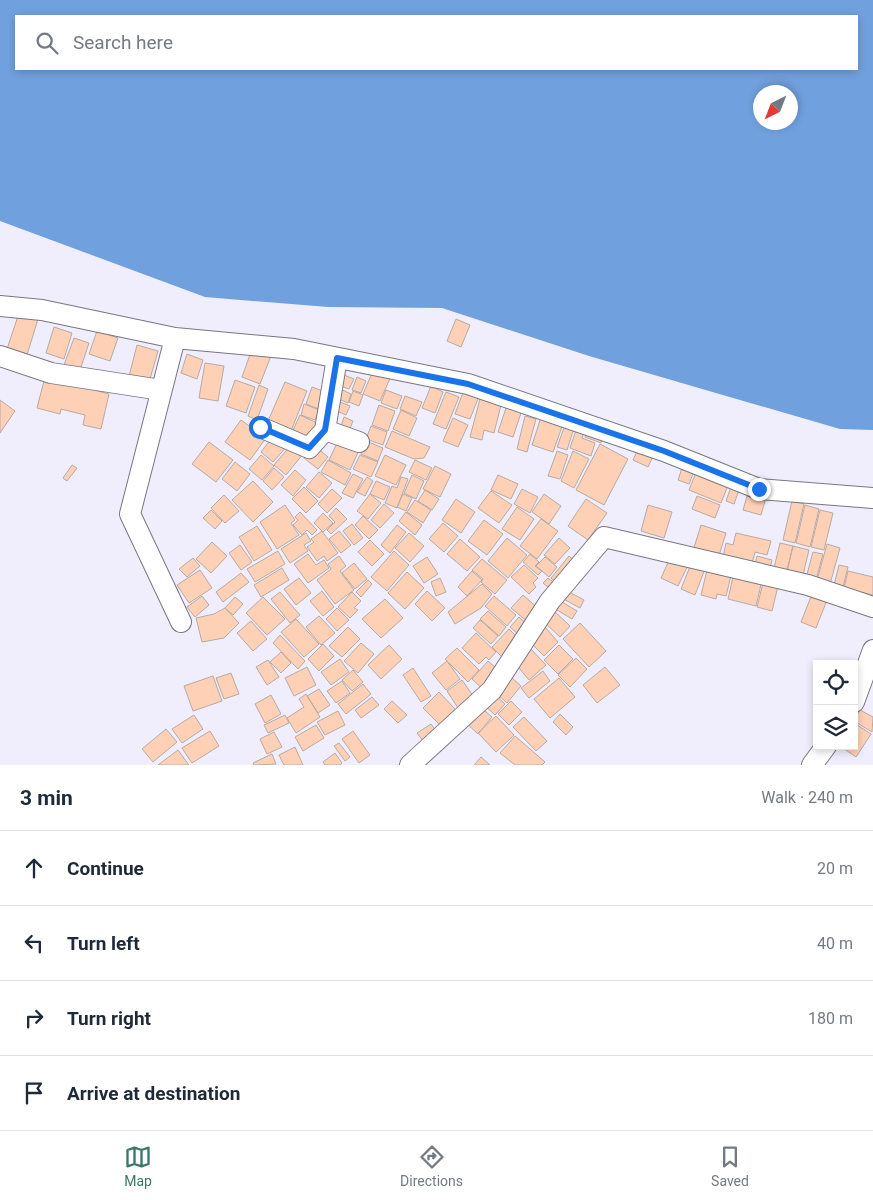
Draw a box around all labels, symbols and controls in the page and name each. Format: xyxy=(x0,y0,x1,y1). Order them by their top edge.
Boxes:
search box xyxy=(15,15,858,70)
icon: search xyxy=(33,29,61,57)
text: Search here xyxy=(73,31,173,54)
north arrow xyxy=(753,85,798,130)
route start xyxy=(249,416,272,439)
route end xyxy=(748,478,771,501)
map controls xyxy=(813,660,858,750)
button: locate xyxy=(813,660,858,705)
button: layers xyxy=(813,705,858,750)
text: 3 min xyxy=(20,786,73,810)
text: Walk · 240 m xyxy=(761,788,853,807)
icon: ahead xyxy=(20,854,48,882)
text: Continue xyxy=(67,857,144,880)
text: 20 m xyxy=(817,859,853,878)
icon: left xyxy=(20,929,48,957)
text: Turn left xyxy=(67,932,140,955)
text: 40 m xyxy=(817,934,853,953)
icon: right xyxy=(20,1004,48,1032)
text: Turn right xyxy=(67,1007,151,1030)
text: 180 m xyxy=(808,1009,853,1028)
icon: arrive xyxy=(20,1079,48,1107)
text: Arrive at destination xyxy=(67,1082,240,1105)
tab: Map xyxy=(124,1143,152,1189)
tab: Directions xyxy=(400,1143,463,1189)
tab: Saved xyxy=(711,1143,749,1189)

